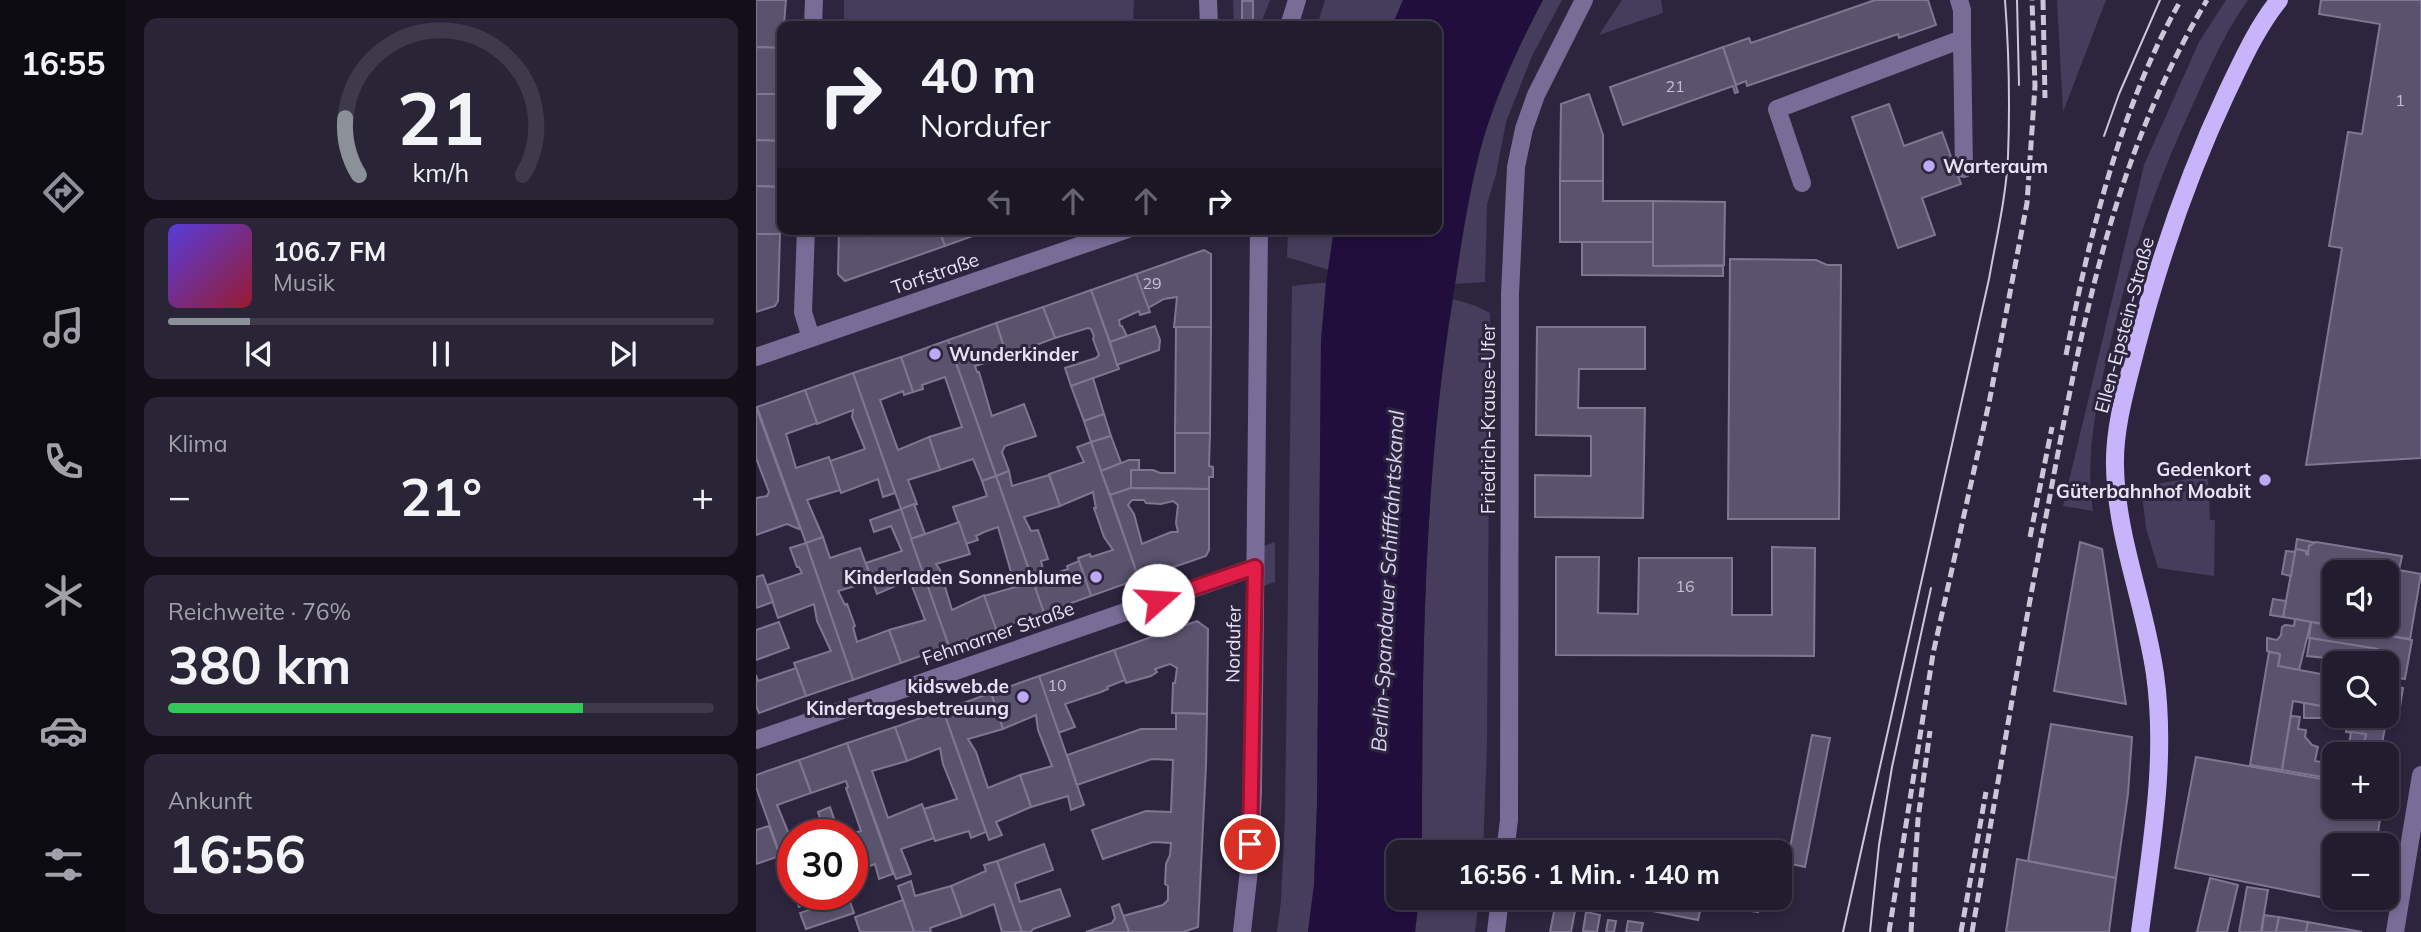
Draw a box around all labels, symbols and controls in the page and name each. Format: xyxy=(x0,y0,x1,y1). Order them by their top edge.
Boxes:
text: 16:55 xyxy=(21,43,105,83)
text: 40 m xyxy=(920,44,1036,105)
icon: right xyxy=(805,49,896,140)
text: 21 xyxy=(397,72,485,163)
house number: 21 xyxy=(1665,76,1685,96)
house number: 1 xyxy=(2395,90,2405,110)
text: Nordufer xyxy=(920,105,1051,145)
place label: Warteraum xyxy=(1943,154,2048,178)
text: km/h xyxy=(413,157,469,188)
marker: Warteraum xyxy=(1921,158,1937,174)
icon: directions xyxy=(39,168,88,217)
icon: left xyxy=(981,182,1019,220)
icon: ahead xyxy=(1054,182,1092,220)
icon: ahead xyxy=(1127,182,1165,220)
icon: right xyxy=(1200,182,1238,220)
street label: Ellen-Epstein-Straße xyxy=(2089,234,2159,416)
text: 106.7 FM xyxy=(273,235,386,268)
street label: Torfstraße xyxy=(888,247,982,299)
text: Musik xyxy=(273,268,335,297)
house number: 29 xyxy=(1142,273,1162,293)
icon: music xyxy=(39,303,88,352)
street label: Friedrich-Krause-Ufer xyxy=(1476,324,1500,514)
icon: previous xyxy=(240,335,278,373)
icon: pause xyxy=(422,335,460,373)
icon: next xyxy=(604,335,642,373)
place label: Wunderkinder xyxy=(949,342,1079,366)
marker: Wunderkinder xyxy=(927,346,943,362)
water label: Berlin-Spandauer Schifffahrtskanal xyxy=(1365,410,1409,752)
text: Klima xyxy=(168,429,228,458)
icon: phone xyxy=(39,437,88,486)
place label: Gedenkort Güterbahnhof Moabit xyxy=(2056,457,2251,503)
text: 21° xyxy=(400,464,482,529)
text: − xyxy=(168,472,191,520)
text: + xyxy=(691,472,714,520)
marker: Gedenkort Güterbahnhof Moabit xyxy=(2257,472,2273,488)
map controls xyxy=(2322,560,2399,910)
button: sound xyxy=(2322,560,2399,637)
position arrow xyxy=(1121,563,1195,637)
place label: Kinderladen Sonnenblume xyxy=(844,565,1082,589)
marker: Kinderladen Sonnenblume xyxy=(1088,569,1104,585)
icon: climate xyxy=(39,571,88,620)
house number: 16 xyxy=(1675,576,1695,596)
street label: Fehmarner Straße xyxy=(919,596,1077,670)
text: Reichweite · 76% xyxy=(168,597,351,626)
street label: Nordufer xyxy=(1220,605,1246,683)
text: 380 km xyxy=(168,632,351,697)
button: search xyxy=(2322,651,2399,728)
place label: kidsweb.de Kindertagesbetreuung xyxy=(806,674,1009,720)
house number: 10 xyxy=(1047,675,1067,695)
marker: kidsweb.de Kindertagesbetreuung xyxy=(1015,689,1031,705)
icon: car xyxy=(39,706,88,755)
button: + xyxy=(2322,742,2399,819)
text: Ankunft xyxy=(168,786,252,815)
pin xyxy=(1220,814,1280,874)
speed limit sign: 30 xyxy=(777,819,868,910)
text: 16:56 xyxy=(168,821,306,886)
icon: arrive xyxy=(1231,825,1269,863)
button: − xyxy=(2322,833,2399,910)
icon: filters xyxy=(39,840,88,889)
text: 16:56 · 1 Min. · 140 m xyxy=(1458,858,1720,891)

